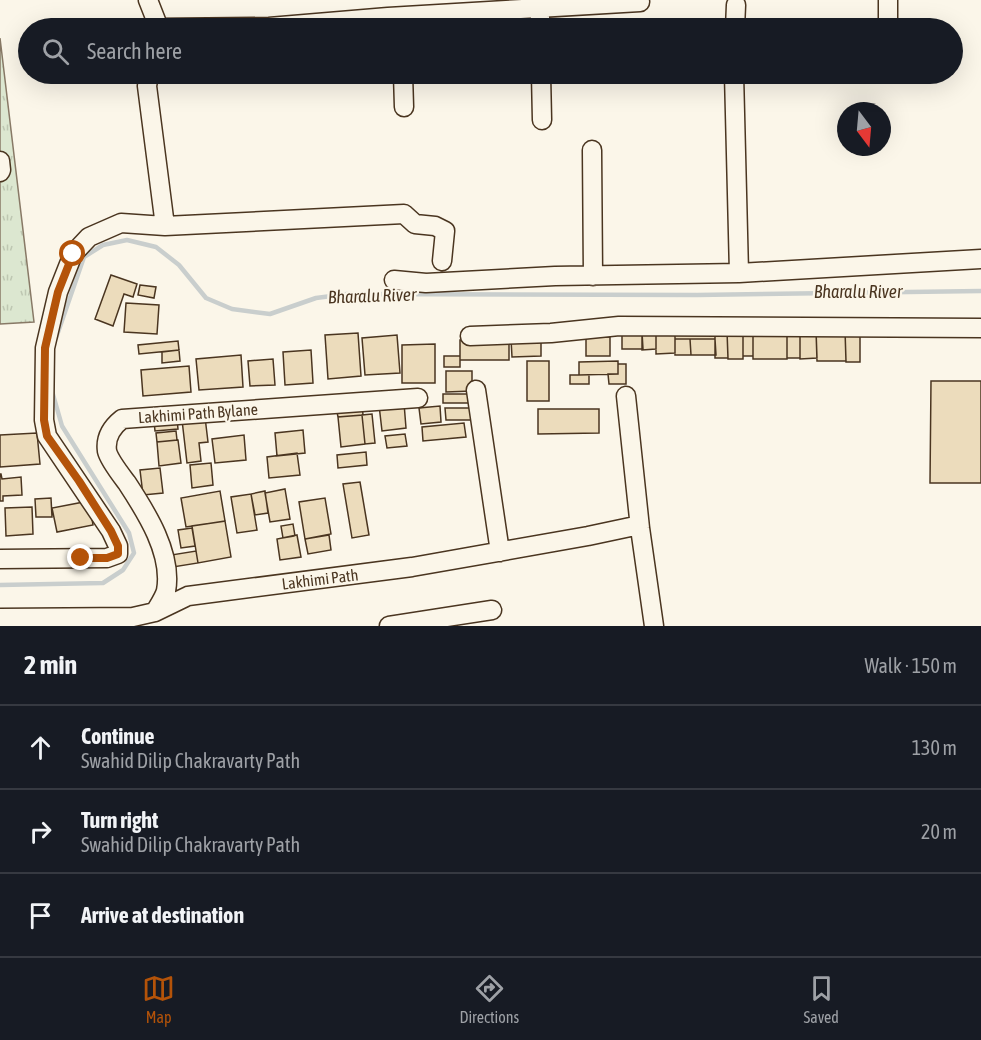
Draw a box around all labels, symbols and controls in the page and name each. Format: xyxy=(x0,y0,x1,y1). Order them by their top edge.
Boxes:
search box xyxy=(18,18,963,84)
icon: search xyxy=(39,35,72,68)
text: Search here xyxy=(87,38,182,64)
north arrow xyxy=(837,102,891,156)
route start xyxy=(59,240,85,266)
water label: Bharalu River xyxy=(814,281,903,302)
water label: Bharalu River xyxy=(327,283,417,308)
street label: Lakhimi Path Bylane xyxy=(138,400,259,427)
route end xyxy=(67,544,93,570)
street label: Lakhimi Path xyxy=(281,565,359,593)
text: 2 min xyxy=(24,650,77,680)
text: Walk · 150 m xyxy=(865,654,957,677)
text: Continue xyxy=(81,723,155,749)
icon: ahead xyxy=(24,731,57,764)
text: 130 m xyxy=(912,736,957,759)
text: Swahid Dilip Chakravarty Path xyxy=(81,749,300,772)
text: Turn right xyxy=(81,807,158,833)
icon: right xyxy=(24,815,57,848)
text: 20 m xyxy=(921,820,957,843)
text: Swahid Dilip Chakravarty Path xyxy=(81,833,300,856)
icon: arrive xyxy=(24,899,57,932)
text: Arrive at destination xyxy=(81,902,244,928)
tab: Map xyxy=(142,972,175,1026)
tab: Directions xyxy=(459,972,519,1026)
tab: Saved xyxy=(803,972,839,1026)

